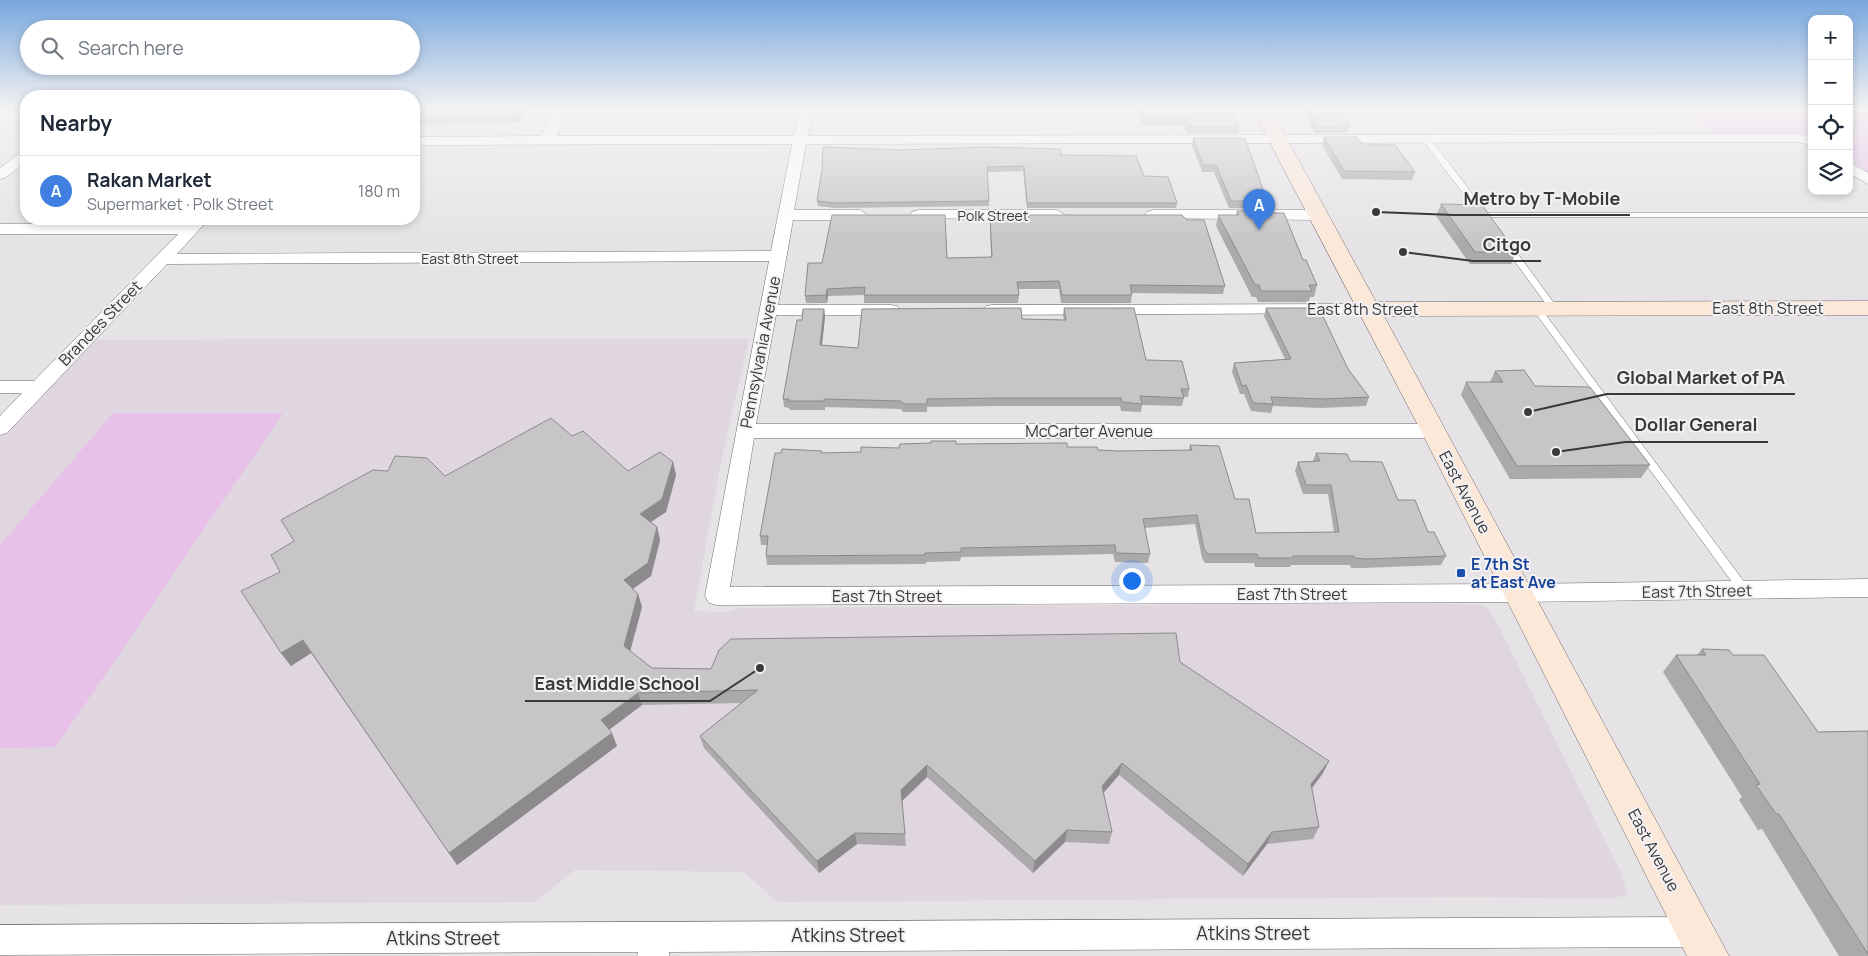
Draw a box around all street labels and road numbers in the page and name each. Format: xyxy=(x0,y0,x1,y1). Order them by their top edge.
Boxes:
street label: Polk Street xyxy=(958,206,1029,225)
street label: East 8th Street xyxy=(421,249,519,268)
street label: Pennsylvania Avenue xyxy=(734,274,786,430)
street label: Brandes Street xyxy=(54,275,146,371)
street label: East 8th Street xyxy=(1712,297,1824,319)
street label: East 8th Street xyxy=(1307,298,1419,320)
street label: McCarter Avenue xyxy=(1025,420,1153,442)
street label: East Avenue xyxy=(1434,447,1496,537)
street label: East 7th Street xyxy=(1642,579,1752,603)
street label: East 7th Street xyxy=(1237,583,1347,605)
street label: East 7th Street xyxy=(832,585,942,607)
street label: East Avenue xyxy=(1623,805,1685,895)
street label: Atkins Street xyxy=(1196,920,1310,946)
street label: Atkins Street xyxy=(791,922,905,948)
street label: Atkins Street xyxy=(386,925,500,951)

